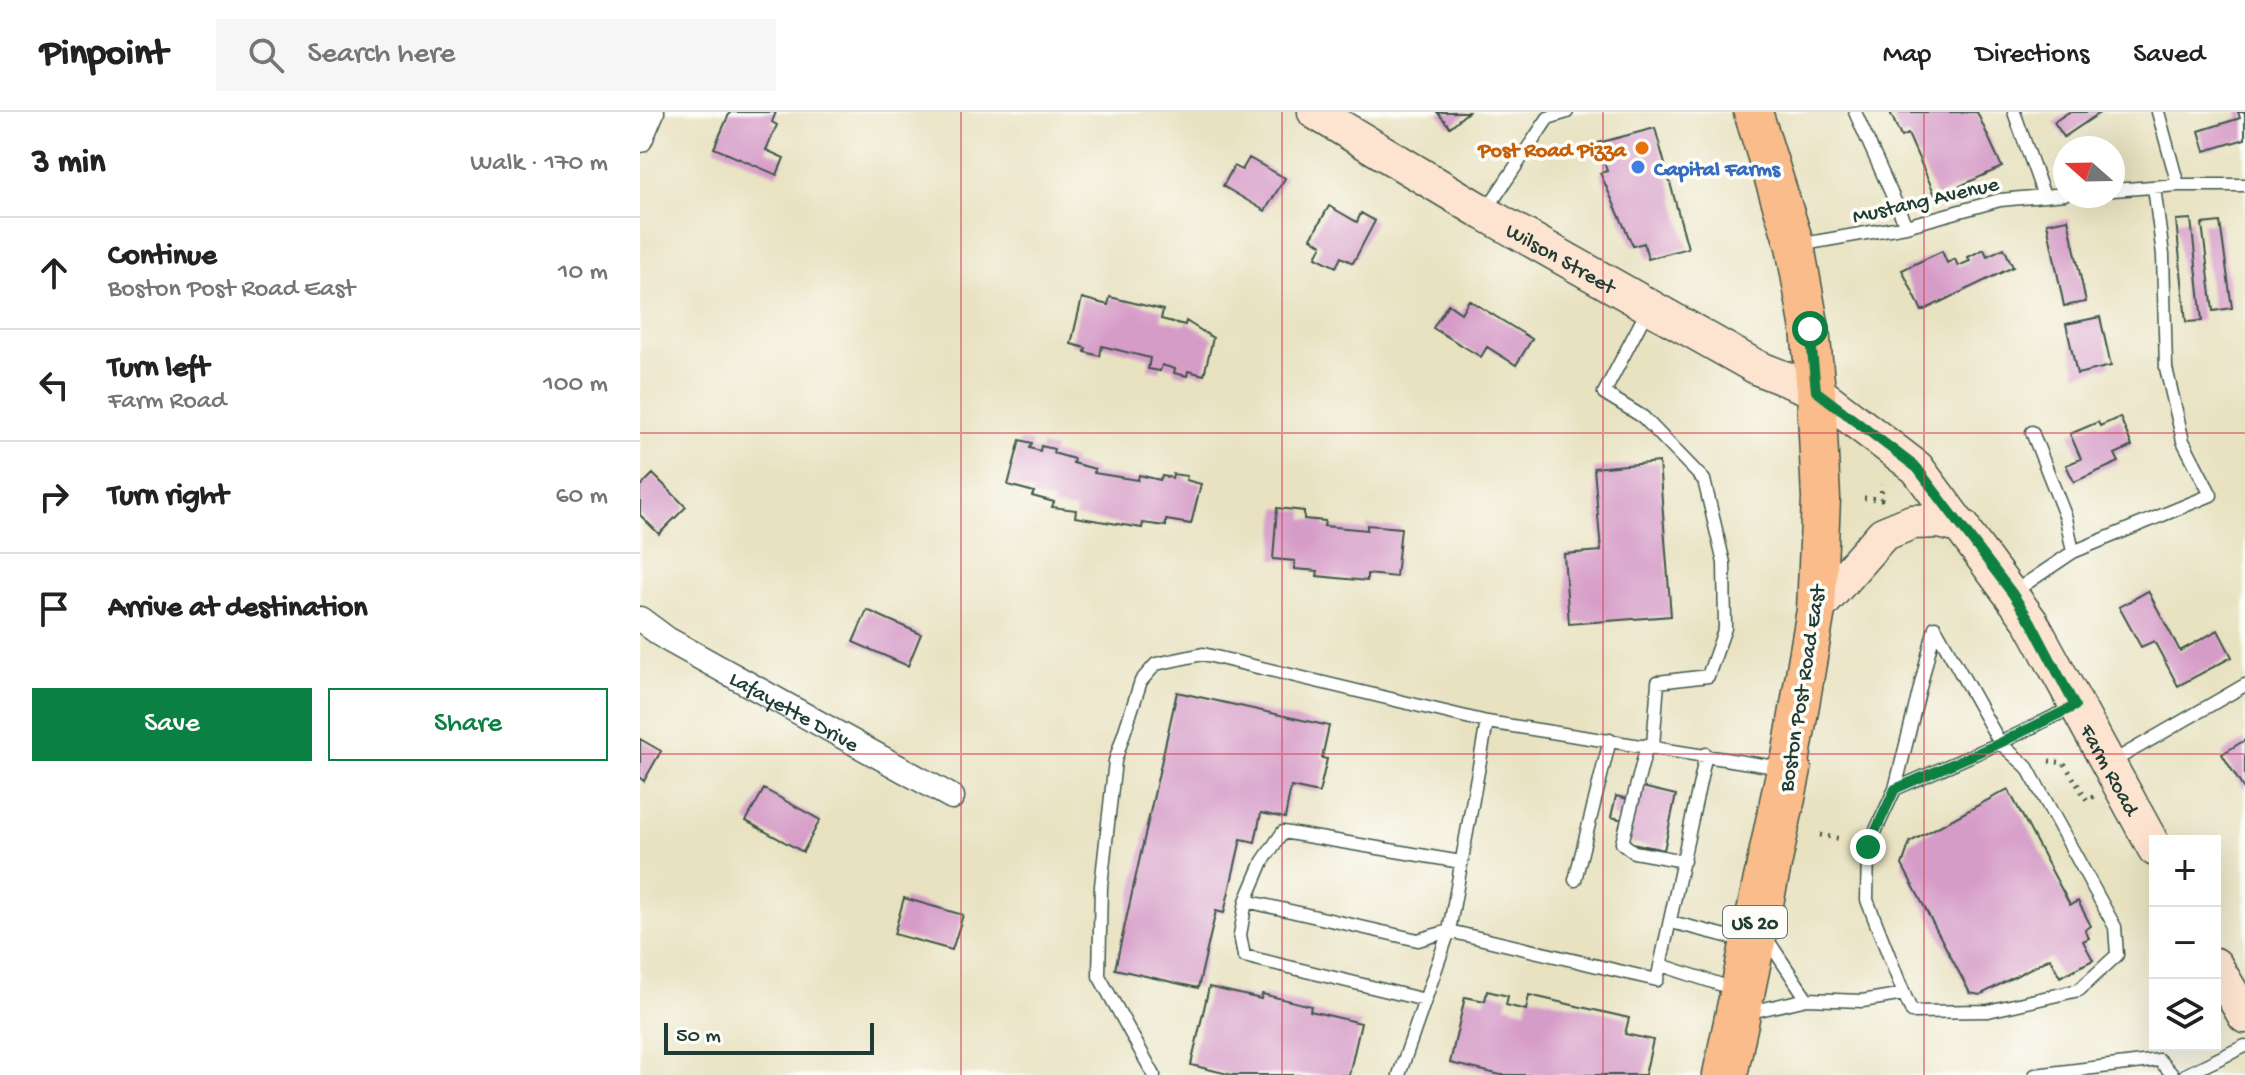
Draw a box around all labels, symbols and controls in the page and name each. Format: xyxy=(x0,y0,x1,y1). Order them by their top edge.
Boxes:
search box xyxy=(216,19,776,91)
text: Pinpoint xyxy=(40,33,168,77)
icon: search xyxy=(244,33,288,77)
text: Search here xyxy=(308,38,455,73)
text: Map xyxy=(1883,39,1931,72)
text: Directions xyxy=(1975,39,2089,72)
text: Saved xyxy=(2133,39,2205,72)
north arrow xyxy=(2053,136,2125,208)
place label: Post Road Pizza xyxy=(1477,139,1628,165)
marker: Post Road Pizza xyxy=(1633,139,1651,157)
text: 3 min xyxy=(32,144,105,184)
text: Walk · 170 m xyxy=(470,149,608,180)
marker: Capital Farms xyxy=(1629,158,1647,176)
place label: Capital Farms xyxy=(1653,158,1782,184)
street label: Mustang Avenue xyxy=(1850,172,2002,231)
street label: Wilson Street xyxy=(1500,219,1621,303)
text: Continue xyxy=(108,240,217,275)
icon: ahead xyxy=(32,251,76,295)
text: 10 m xyxy=(558,258,608,289)
text: Boston Post Road East xyxy=(108,275,355,306)
route start xyxy=(1792,311,1828,347)
text: Turn left xyxy=(108,352,209,387)
icon: left xyxy=(32,363,76,407)
text: 100 m xyxy=(543,370,608,401)
text: Farm Road xyxy=(108,387,226,418)
icon: right xyxy=(32,475,76,519)
text: Turn right xyxy=(108,480,228,515)
text: 60 m xyxy=(555,482,608,513)
street label: Boston Post Road East xyxy=(1775,581,1833,795)
icon: arrive xyxy=(32,587,76,631)
text: Arrive at destination xyxy=(108,592,368,627)
street label: Lafayette Drive xyxy=(724,667,863,760)
button: Save xyxy=(32,688,312,761)
button: Share xyxy=(328,688,608,761)
street label: Farm Road xyxy=(2072,720,2144,823)
route end xyxy=(1850,829,1886,865)
map controls xyxy=(2149,835,2221,1051)
button: + xyxy=(2149,835,2221,907)
road number: US 20 xyxy=(1723,906,1787,938)
button: − xyxy=(2149,907,2221,979)
button: layers xyxy=(2149,979,2221,1051)
scale bar xyxy=(664,1019,874,1055)
text: 50 m xyxy=(676,1024,721,1050)

